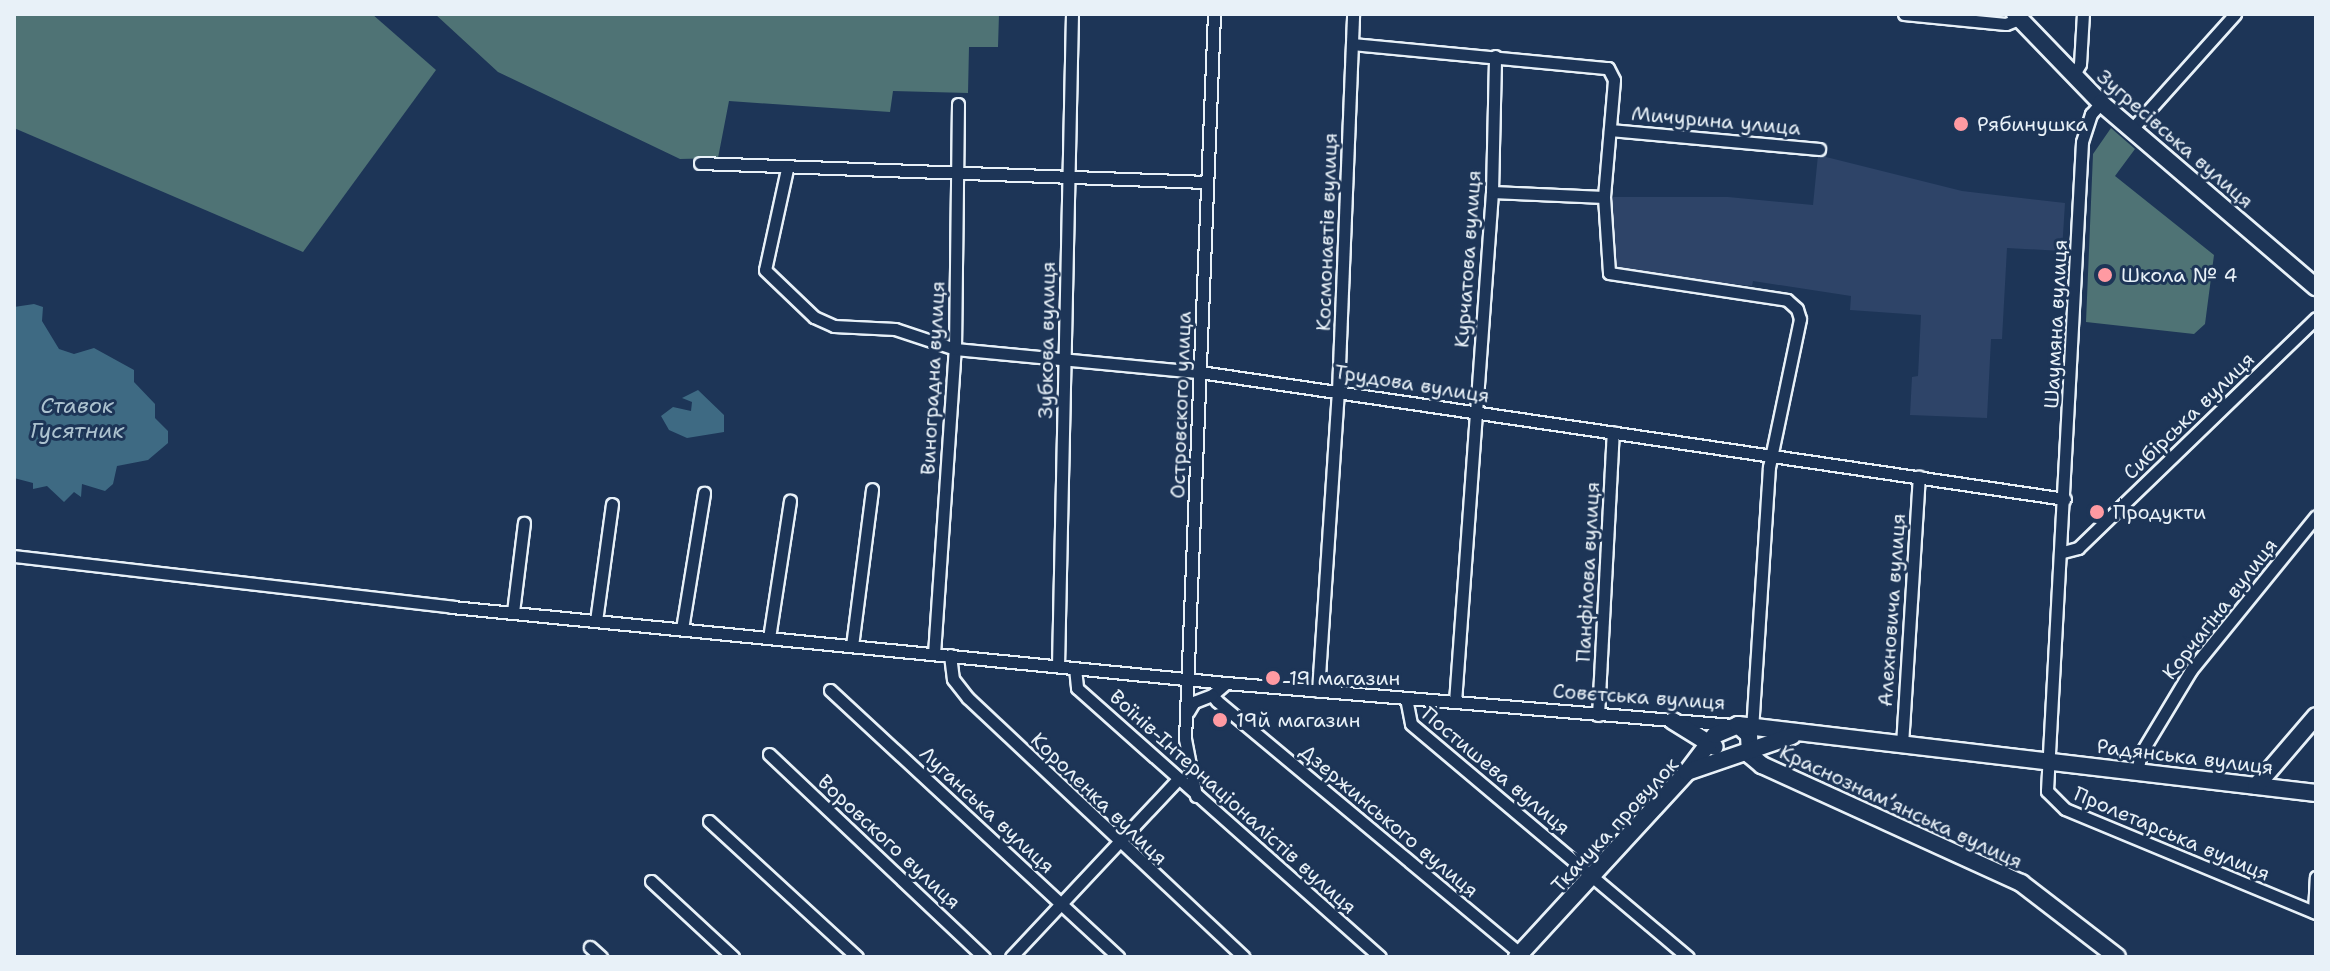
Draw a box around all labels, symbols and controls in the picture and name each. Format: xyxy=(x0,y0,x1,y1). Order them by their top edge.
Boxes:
street label: Зугресівська вулиця xyxy=(2092,65,2258,213)
street label: Мичурина улица xyxy=(1630,102,1802,140)
place label: Рябинушка xyxy=(1977,112,2088,136)
marker: Рябинушка xyxy=(1952,115,1970,133)
street label: Космонавтів вулиця xyxy=(1312,132,1342,332)
street label: Курчатова вулиця xyxy=(1450,169,1486,349)
street label: Шаумяна вулиця xyxy=(2040,239,2072,409)
street label: Зубкова вулиця xyxy=(1034,261,1060,419)
place label: Школа № 4 xyxy=(2121,263,2238,287)
marker: Школа № 4 xyxy=(2096,266,2114,284)
street label: Виноградна вулиця xyxy=(916,280,950,476)
street label: Островского улица xyxy=(1166,311,1196,499)
street label: Сибірська вулиця xyxy=(2119,347,2259,485)
street label: Трудова вулиця xyxy=(1333,360,1491,408)
water label: Ставок Гусятник xyxy=(30,392,124,444)
street label: Панфілова вулиця xyxy=(1571,481,1605,663)
place label: Продукти xyxy=(2113,500,2206,524)
marker: Продукти xyxy=(2088,503,2106,521)
street label: Алехновича вулиця xyxy=(1873,512,1911,708)
street label: Корчагіна вулиця xyxy=(2157,534,2283,684)
place label: 19 магазин xyxy=(1289,666,1400,690)
marker: 19 магазин xyxy=(1264,669,1282,687)
street label: Совєтська вулиця xyxy=(1552,679,1726,715)
street label: Воїнів-Інтернаціоналістів вулиця xyxy=(1105,685,1361,919)
street label: Постишева вулиця xyxy=(1417,702,1575,840)
place label: 19й магазин xyxy=(1236,708,1360,732)
marker: 19й магазин xyxy=(1211,711,1229,729)
street label: Короленка вулиця xyxy=(1026,728,1172,870)
street label: Радянська вулиця xyxy=(2095,734,2275,780)
street label: Дзержинського вулиця xyxy=(1295,739,1483,903)
street label: Краснознамʼянська вулиця xyxy=(1776,740,2026,874)
street label: Луганська вулиця xyxy=(915,741,1059,879)
street label: Ткачука провулок xyxy=(1546,753,1684,897)
street label: Воровского вулиця xyxy=(813,770,965,914)
street label: Пролетарська вулиця xyxy=(2070,782,2274,886)

